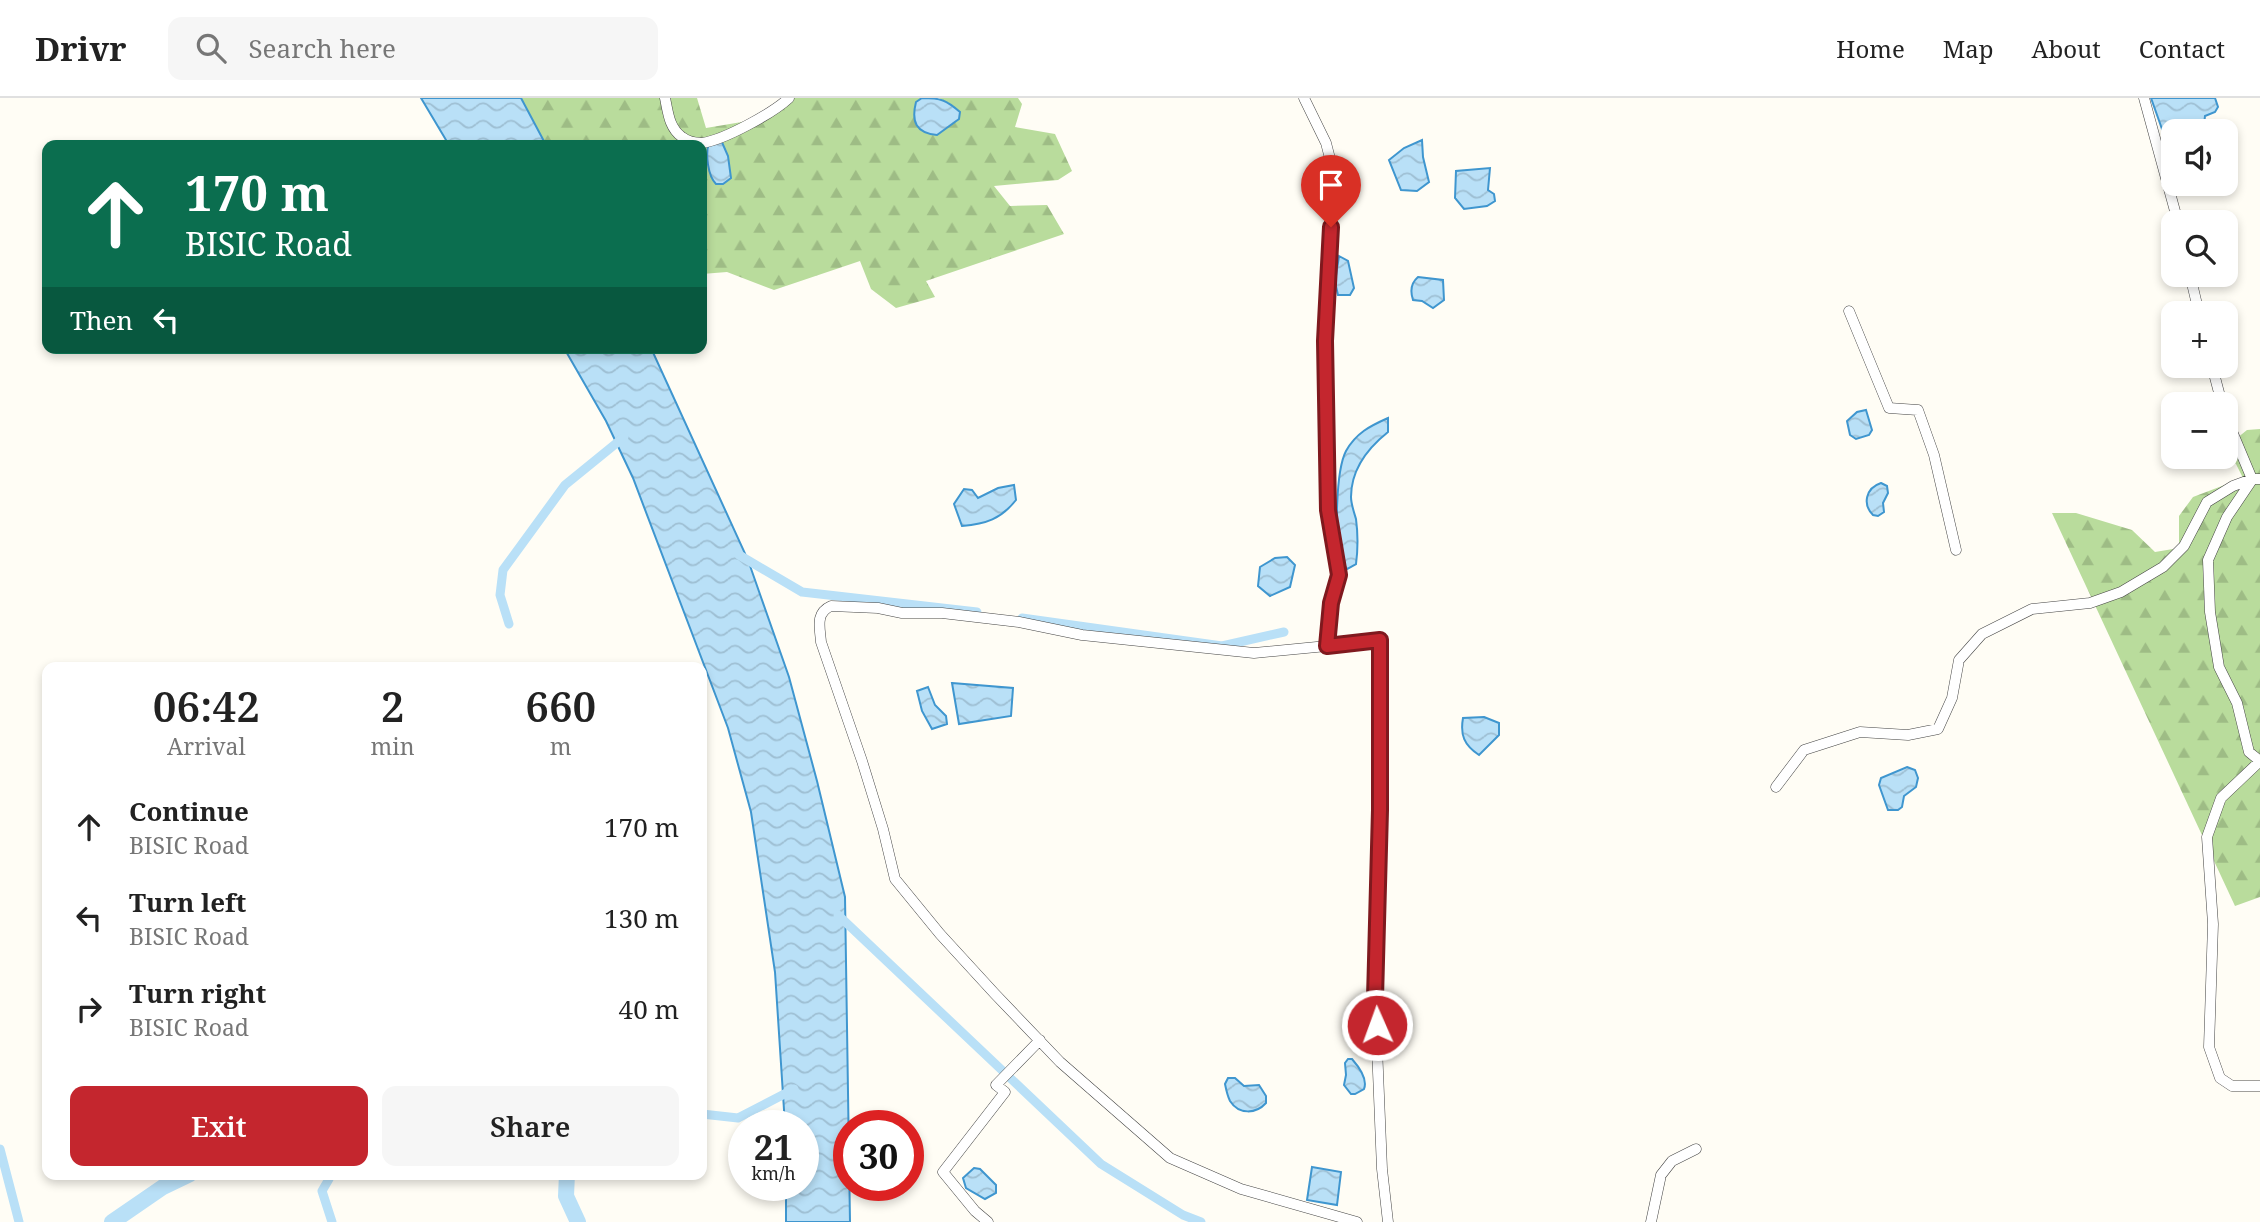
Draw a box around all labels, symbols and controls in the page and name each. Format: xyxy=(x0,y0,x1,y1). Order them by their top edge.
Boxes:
search box xyxy=(168,17,658,80)
text: Drivr xyxy=(35,26,126,71)
icon: search xyxy=(192,29,230,67)
text: Search here xyxy=(248,30,396,66)
text: Home xyxy=(1836,32,1905,65)
text: Map xyxy=(1943,32,1994,65)
text: About xyxy=(2032,32,2101,65)
text: Contact xyxy=(2139,32,2225,65)
map controls xyxy=(2161,119,2238,469)
button: sound xyxy=(2161,119,2238,196)
pin xyxy=(1301,155,1361,227)
text: 170 m xyxy=(185,159,329,225)
icon: arrive xyxy=(1312,166,1350,204)
icon: ahead xyxy=(70,168,161,259)
button: search xyxy=(2161,210,2238,287)
text: BISIC Road xyxy=(185,222,352,265)
icon: left xyxy=(147,301,185,339)
button: + xyxy=(2161,301,2238,378)
text: Then xyxy=(70,302,133,338)
button: − xyxy=(2161,392,2238,469)
text: 06:42 xyxy=(153,677,260,734)
text: 2 xyxy=(381,677,404,734)
text: 660 xyxy=(525,677,596,734)
text: Arrival xyxy=(167,730,246,762)
text: min xyxy=(371,730,415,762)
text: m xyxy=(550,730,572,762)
text: Continue xyxy=(129,793,249,829)
icon: ahead xyxy=(70,808,108,846)
text: 170 m xyxy=(604,809,679,845)
text: BISIC Road xyxy=(129,829,249,861)
text: Turn left xyxy=(129,884,246,920)
icon: left xyxy=(70,899,108,937)
text: 130 m xyxy=(604,900,679,936)
text: BISIC Road xyxy=(129,920,249,952)
text: Turn right xyxy=(129,975,266,1011)
position arrow xyxy=(1340,988,1414,1062)
icon: right xyxy=(70,990,108,1028)
text: 40 m xyxy=(619,991,679,1027)
text: BISIC Road xyxy=(129,1011,249,1043)
button: Exit xyxy=(70,1086,368,1166)
button: Share xyxy=(382,1086,679,1166)
speed limit sign: 30 xyxy=(833,1110,924,1201)
text: 21 xyxy=(754,1123,793,1170)
text: km/h xyxy=(751,1161,796,1185)

